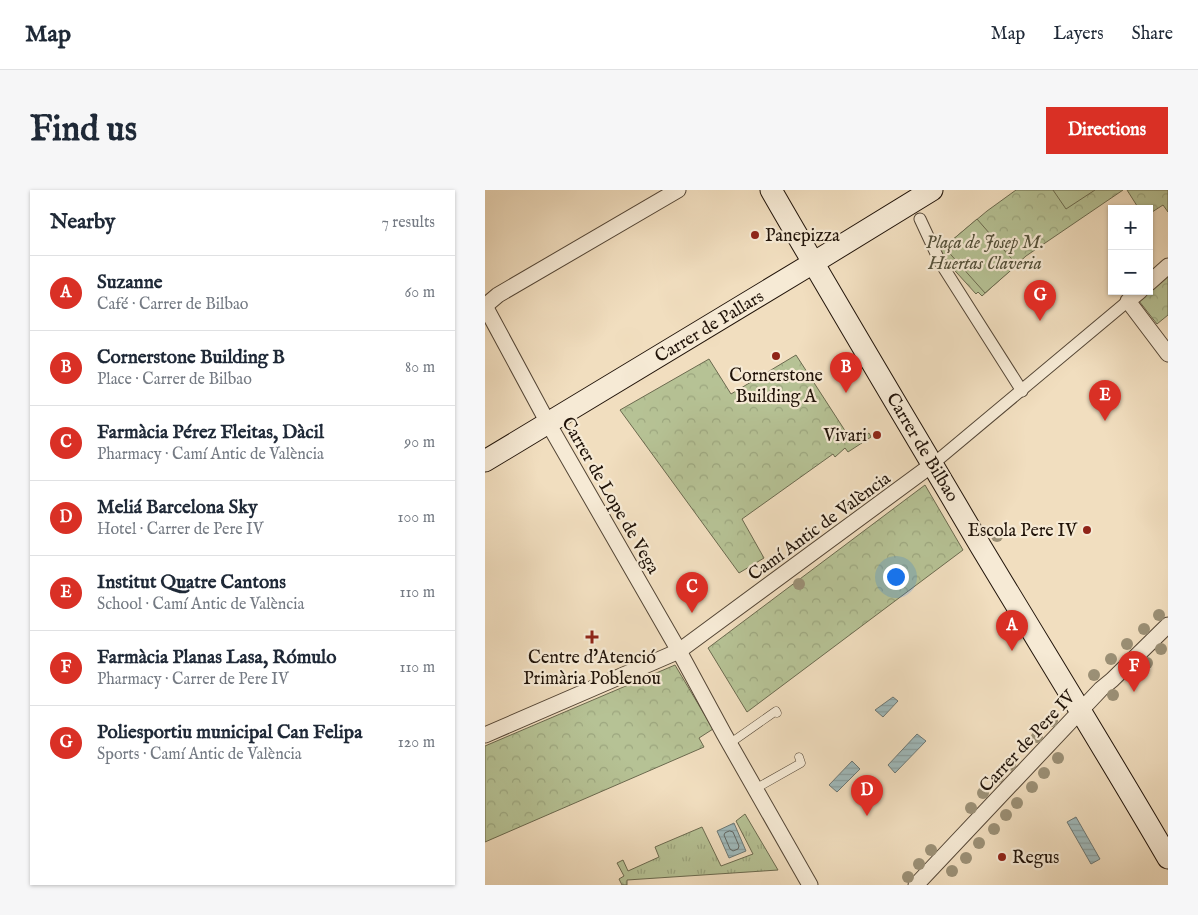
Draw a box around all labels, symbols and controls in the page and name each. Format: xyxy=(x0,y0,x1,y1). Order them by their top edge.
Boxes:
text: Map xyxy=(25,19,71,50)
text: Map xyxy=(991,23,1025,46)
text: Layers xyxy=(1053,23,1104,46)
text: Share xyxy=(1132,23,1173,46)
button: Directions xyxy=(1046,107,1168,154)
text: Find us xyxy=(30,108,137,153)
map controls xyxy=(1108,205,1153,295)
button: + xyxy=(1108,205,1153,250)
text: Nearby xyxy=(50,209,115,236)
text: 7 results xyxy=(381,213,435,233)
place label: Panepizza xyxy=(765,225,840,248)
marker: Panepizza xyxy=(749,229,761,241)
park label: Plaça de Josep M. Huertas Claveria xyxy=(926,232,1044,276)
button: − xyxy=(1108,250,1153,295)
text: Suzanne xyxy=(97,271,163,295)
pin: G xyxy=(1024,280,1056,321)
text: A xyxy=(61,283,71,303)
text: 60 m xyxy=(405,283,435,303)
street label: Carrer de Pallars xyxy=(651,286,768,369)
text: Café · Carrer de Bilbao xyxy=(97,295,248,315)
text: Cornerstone Building B xyxy=(97,346,285,370)
marker: Cornerstone Building A xyxy=(770,350,782,362)
pin: B xyxy=(830,352,862,393)
text: B xyxy=(61,358,71,378)
text: 80 m xyxy=(405,358,435,378)
place label: Cornerstone Building A xyxy=(729,365,823,409)
text: Place · Carrer de Bilbao xyxy=(97,370,252,390)
pin: E xyxy=(1089,380,1121,421)
street label: Carrer de Bilbao xyxy=(880,389,963,507)
street label: Carrer de Lope de Vega xyxy=(555,413,664,579)
text: Farmàcia Pérez Fleitas, Dàcil xyxy=(97,421,324,445)
place label: Vivari xyxy=(822,425,867,448)
marker: Vivari xyxy=(871,429,883,441)
text: C xyxy=(60,433,72,453)
text: 90 m xyxy=(404,433,435,453)
text: Pharmacy · Camí Antic de València xyxy=(97,445,324,465)
street label: Camí Antic de València xyxy=(744,468,896,587)
text: Meliá Barcelona Sky xyxy=(97,496,258,520)
text: D xyxy=(60,508,72,528)
text: 100 m xyxy=(398,508,435,528)
text: Hotel · Carrer de Pere IV xyxy=(97,520,263,540)
place label: Escola Pere IV xyxy=(967,520,1078,543)
marker: Escola Pere IV xyxy=(1081,524,1093,536)
your location xyxy=(883,564,909,590)
text: Institut Quatre Cantons xyxy=(97,571,286,595)
pin: C xyxy=(676,572,708,613)
text: E xyxy=(60,583,72,603)
text: 110 m xyxy=(399,583,435,603)
text: School · Camí Antic de València xyxy=(97,595,304,615)
pin: A xyxy=(996,610,1028,651)
marker: Centre d'Atenció Primària Poblenou xyxy=(585,630,599,644)
text: Farmàcia Planas Lasa, Rómulo xyxy=(97,646,336,670)
place label: Centre d'Atenció Primària Poblenou xyxy=(523,647,661,691)
pin: F xyxy=(1118,651,1150,692)
text: F xyxy=(61,658,71,678)
text: 110 m xyxy=(399,658,435,678)
text: Pharmacy · Carrer de Pere IV xyxy=(97,670,289,690)
street label: Carrer de Pere IV xyxy=(975,685,1082,798)
text: Poliesportiu municipal Can Felipa xyxy=(97,721,362,745)
text: G xyxy=(60,733,72,753)
text: 120 m xyxy=(398,733,435,753)
text: Sports · Camí Antic de València xyxy=(97,745,302,765)
pin: D xyxy=(851,775,883,816)
place label: Regus xyxy=(1012,847,1059,870)
marker: Regus xyxy=(996,851,1008,863)

